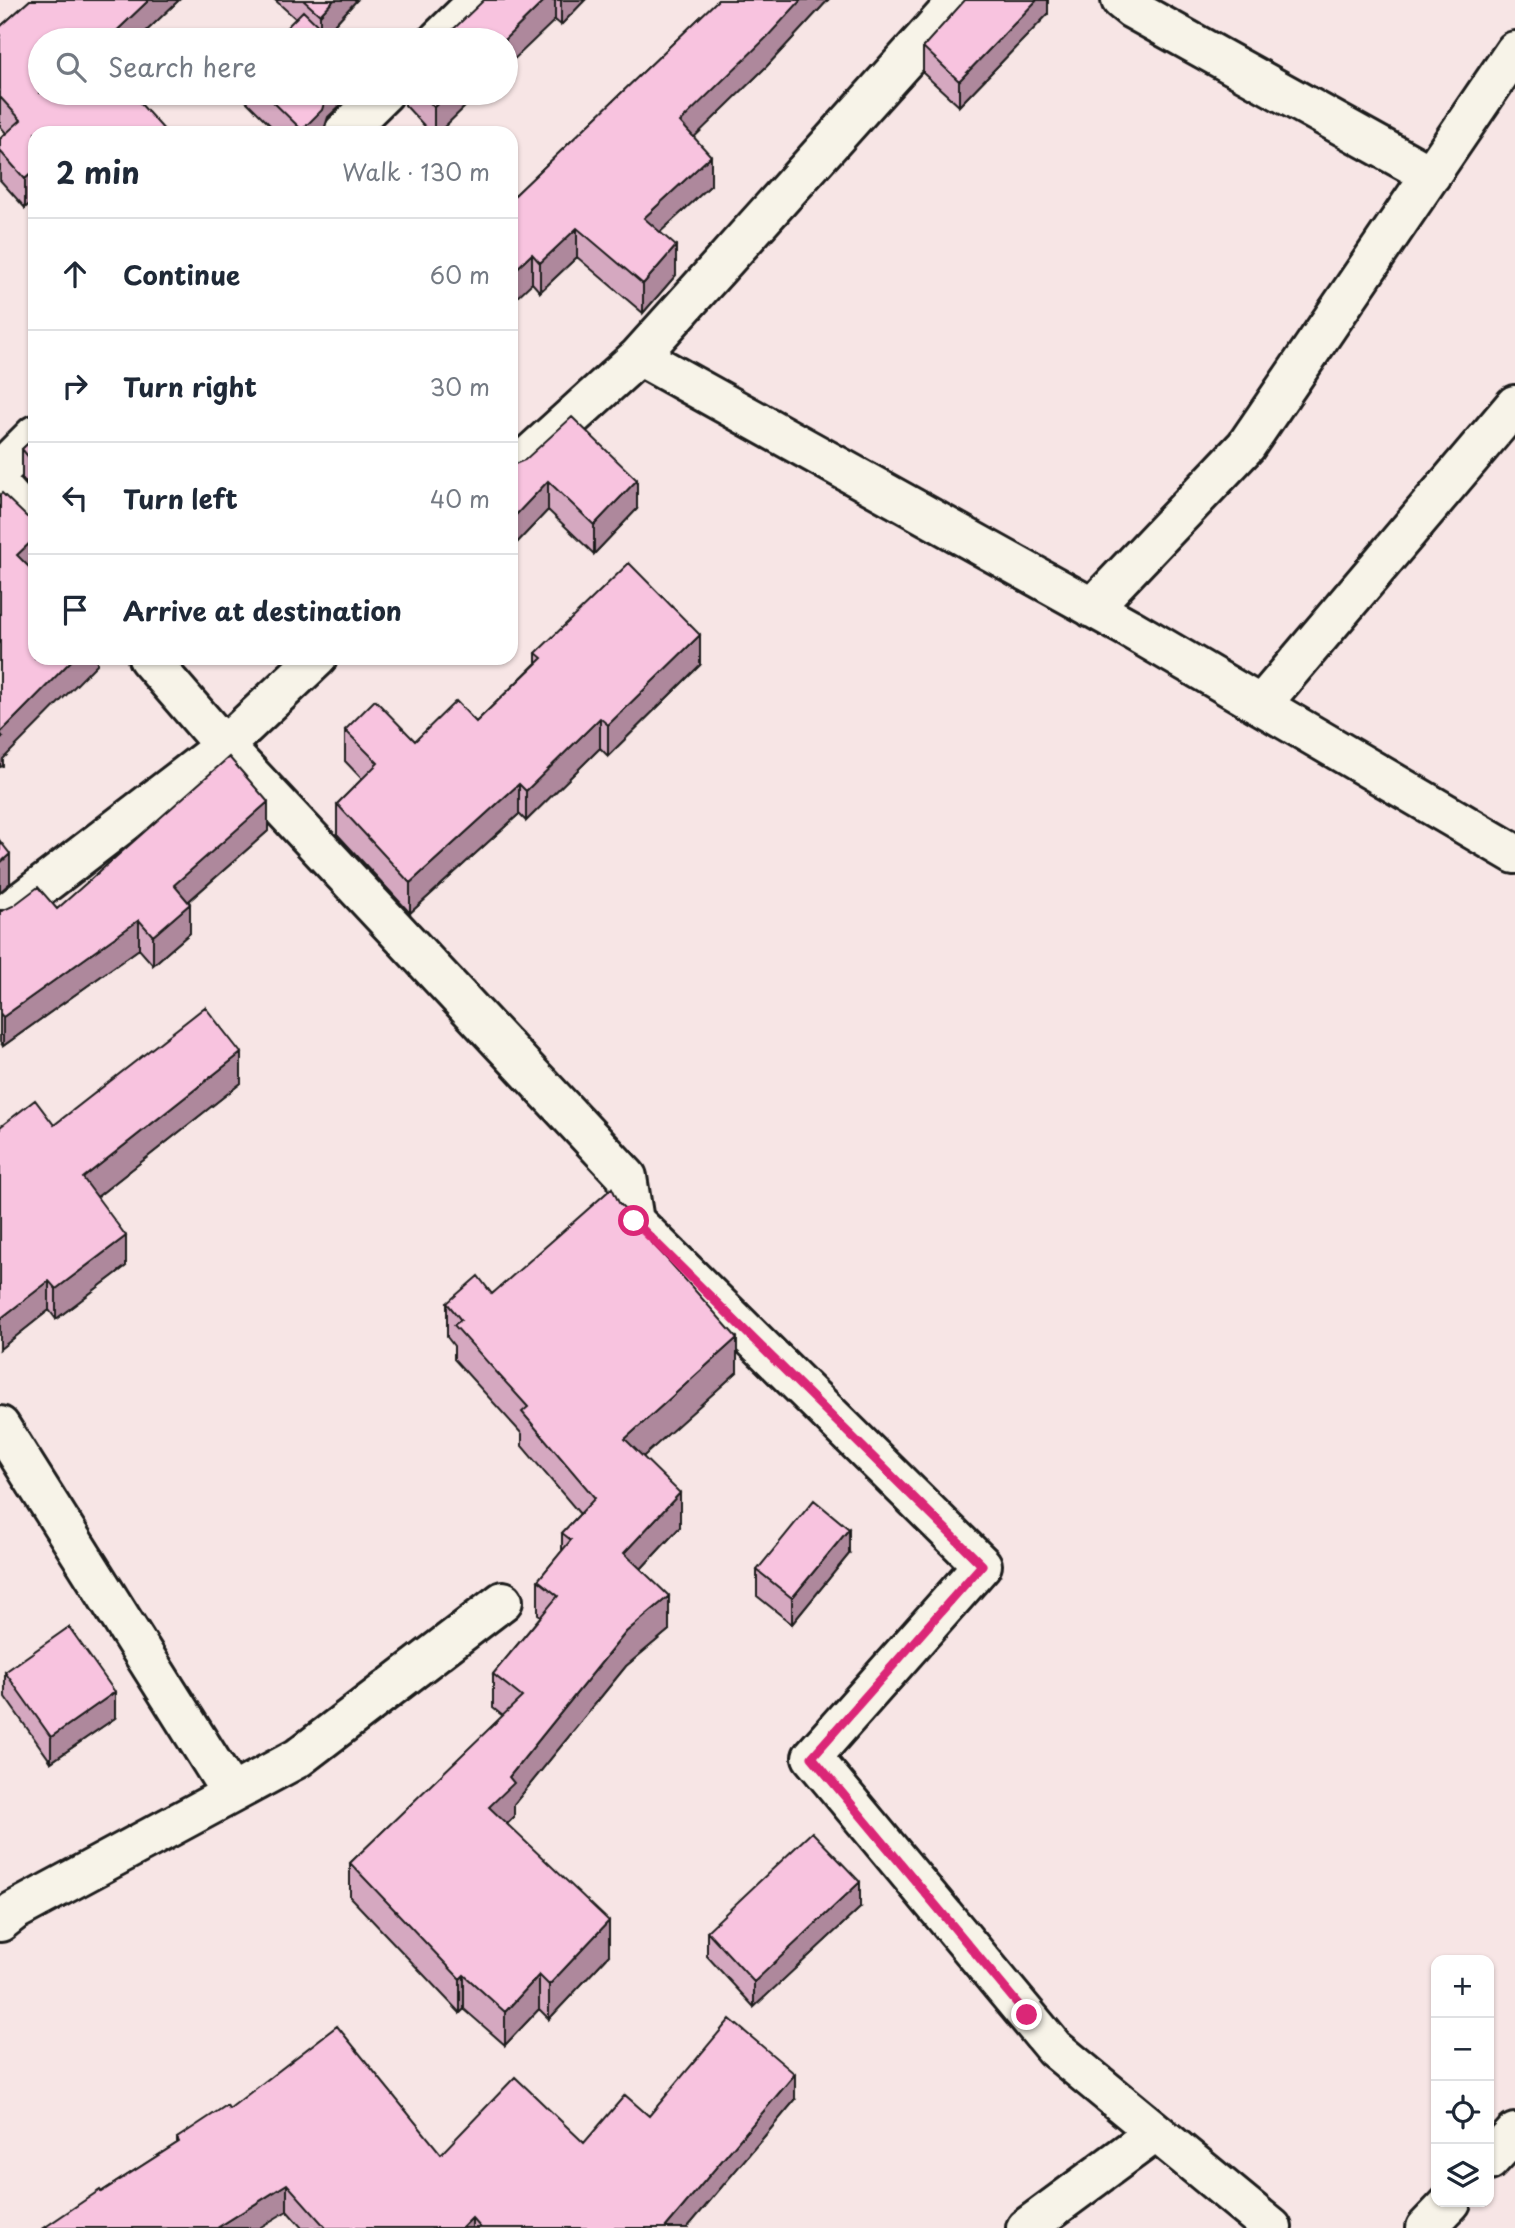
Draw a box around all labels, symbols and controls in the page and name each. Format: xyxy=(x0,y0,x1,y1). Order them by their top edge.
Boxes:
search box xyxy=(28,28,518,105)
text: Search here xyxy=(108,47,257,86)
icon: search xyxy=(52,48,90,86)
text: 2 min xyxy=(56,149,140,194)
text: Walk · 130 m xyxy=(342,154,490,189)
icon: ahead xyxy=(56,255,94,293)
text: Continue xyxy=(123,255,240,294)
text: 60 m xyxy=(430,257,490,292)
icon: right xyxy=(56,367,94,405)
text: Turn right xyxy=(123,367,257,406)
text: 30 m xyxy=(429,369,490,404)
icon: left xyxy=(56,479,94,517)
text: Turn left xyxy=(123,479,238,518)
text: 40 m xyxy=(430,481,490,516)
icon: arrive xyxy=(56,591,94,629)
text: Arrive at destination xyxy=(123,591,402,630)
route start xyxy=(618,1205,649,1236)
map controls xyxy=(1431,1955,1494,2207)
button: + xyxy=(1431,1955,1494,2018)
route end xyxy=(1011,1999,1042,2030)
button: − xyxy=(1431,2018,1494,2081)
button: locate xyxy=(1431,2081,1494,2144)
button: layers xyxy=(1431,2144,1494,2207)

